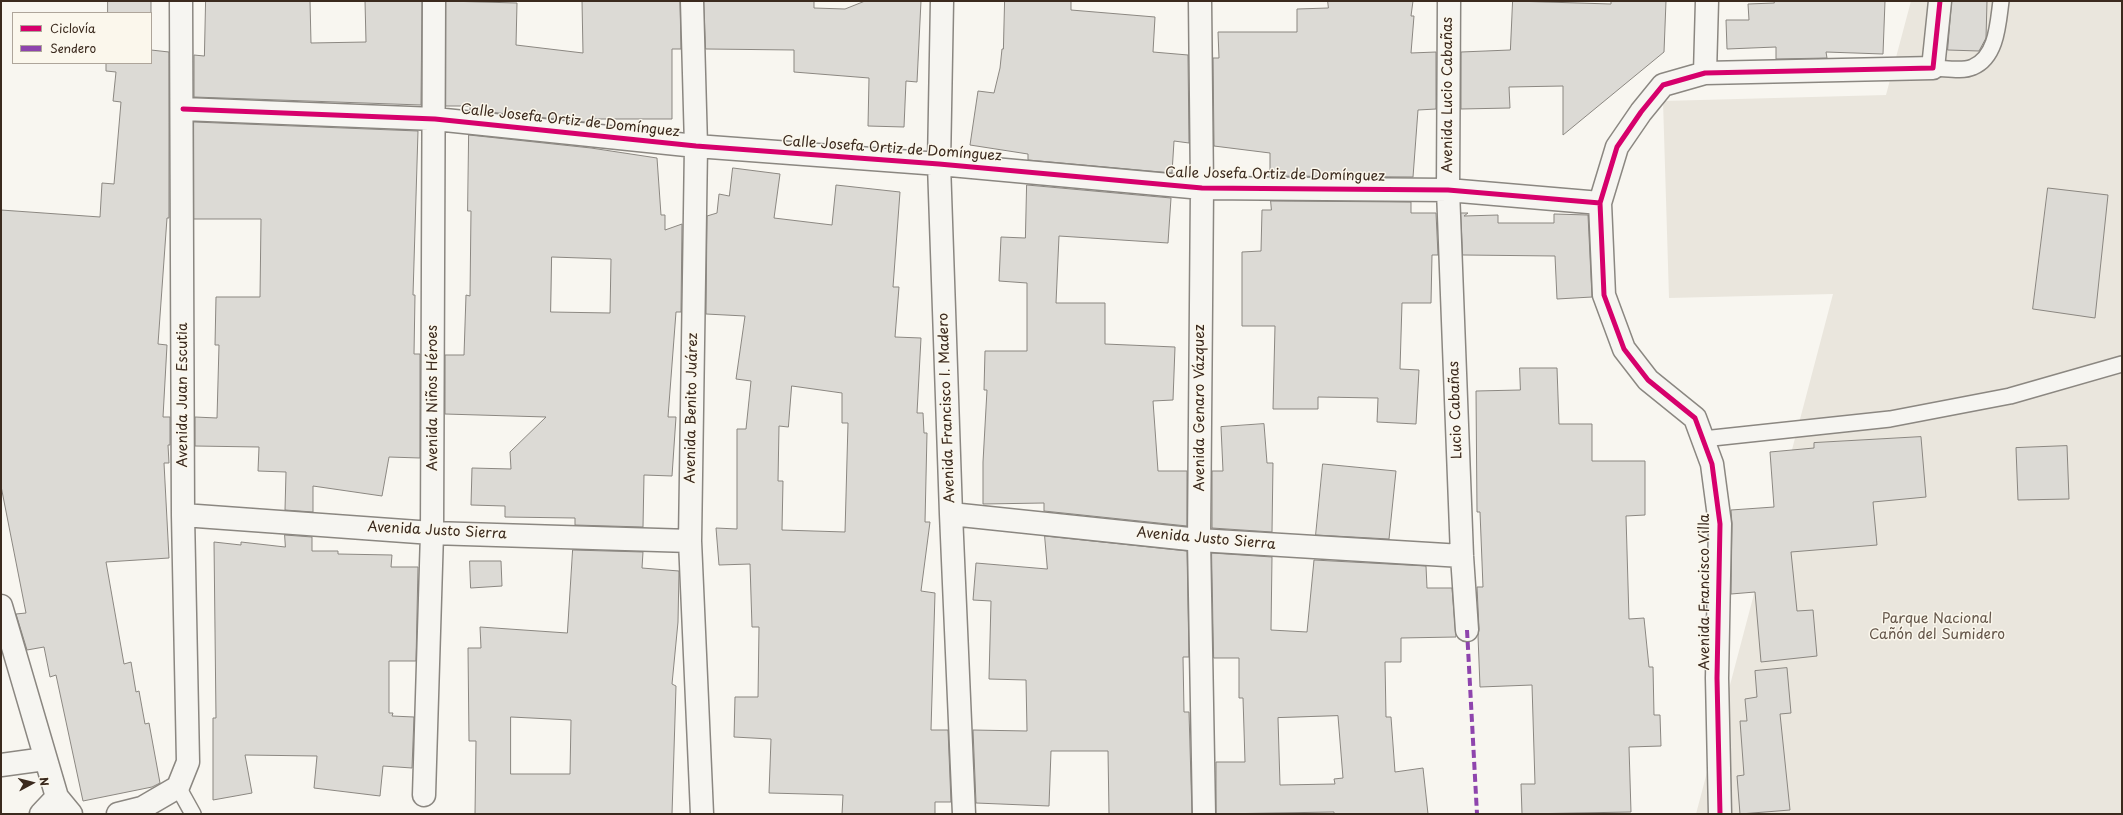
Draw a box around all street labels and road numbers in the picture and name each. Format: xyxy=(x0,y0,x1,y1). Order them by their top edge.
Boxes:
street label: Avenida Lucio Cabañas xyxy=(1440,17,1456,173)
street label: Calle Josefa Ortiz de Domínguez xyxy=(460,101,680,141)
street label: Calle Josefa Ortiz de Domínguez xyxy=(782,133,1002,165)
street label: Calle Josefa Ortiz de Domínguez xyxy=(1165,165,1385,185)
street label: Avenida Francisco I. Madero xyxy=(935,313,959,503)
street label: Avenida Juan Escutia xyxy=(175,322,191,468)
street label: Avenida Genaro Vázquez xyxy=(1192,324,1208,492)
street label: Avenida Niños Héroes xyxy=(425,325,441,471)
street label: Avenida Benito Juárez xyxy=(682,333,702,483)
street label: Lucio Cabañas xyxy=(1446,361,1466,459)
street label: Avenida Francisco Villa xyxy=(1697,514,1713,670)
street label: Avenida Justo Sierra xyxy=(367,519,507,543)
street label: Avenida Justo Sierra xyxy=(1136,525,1276,553)

